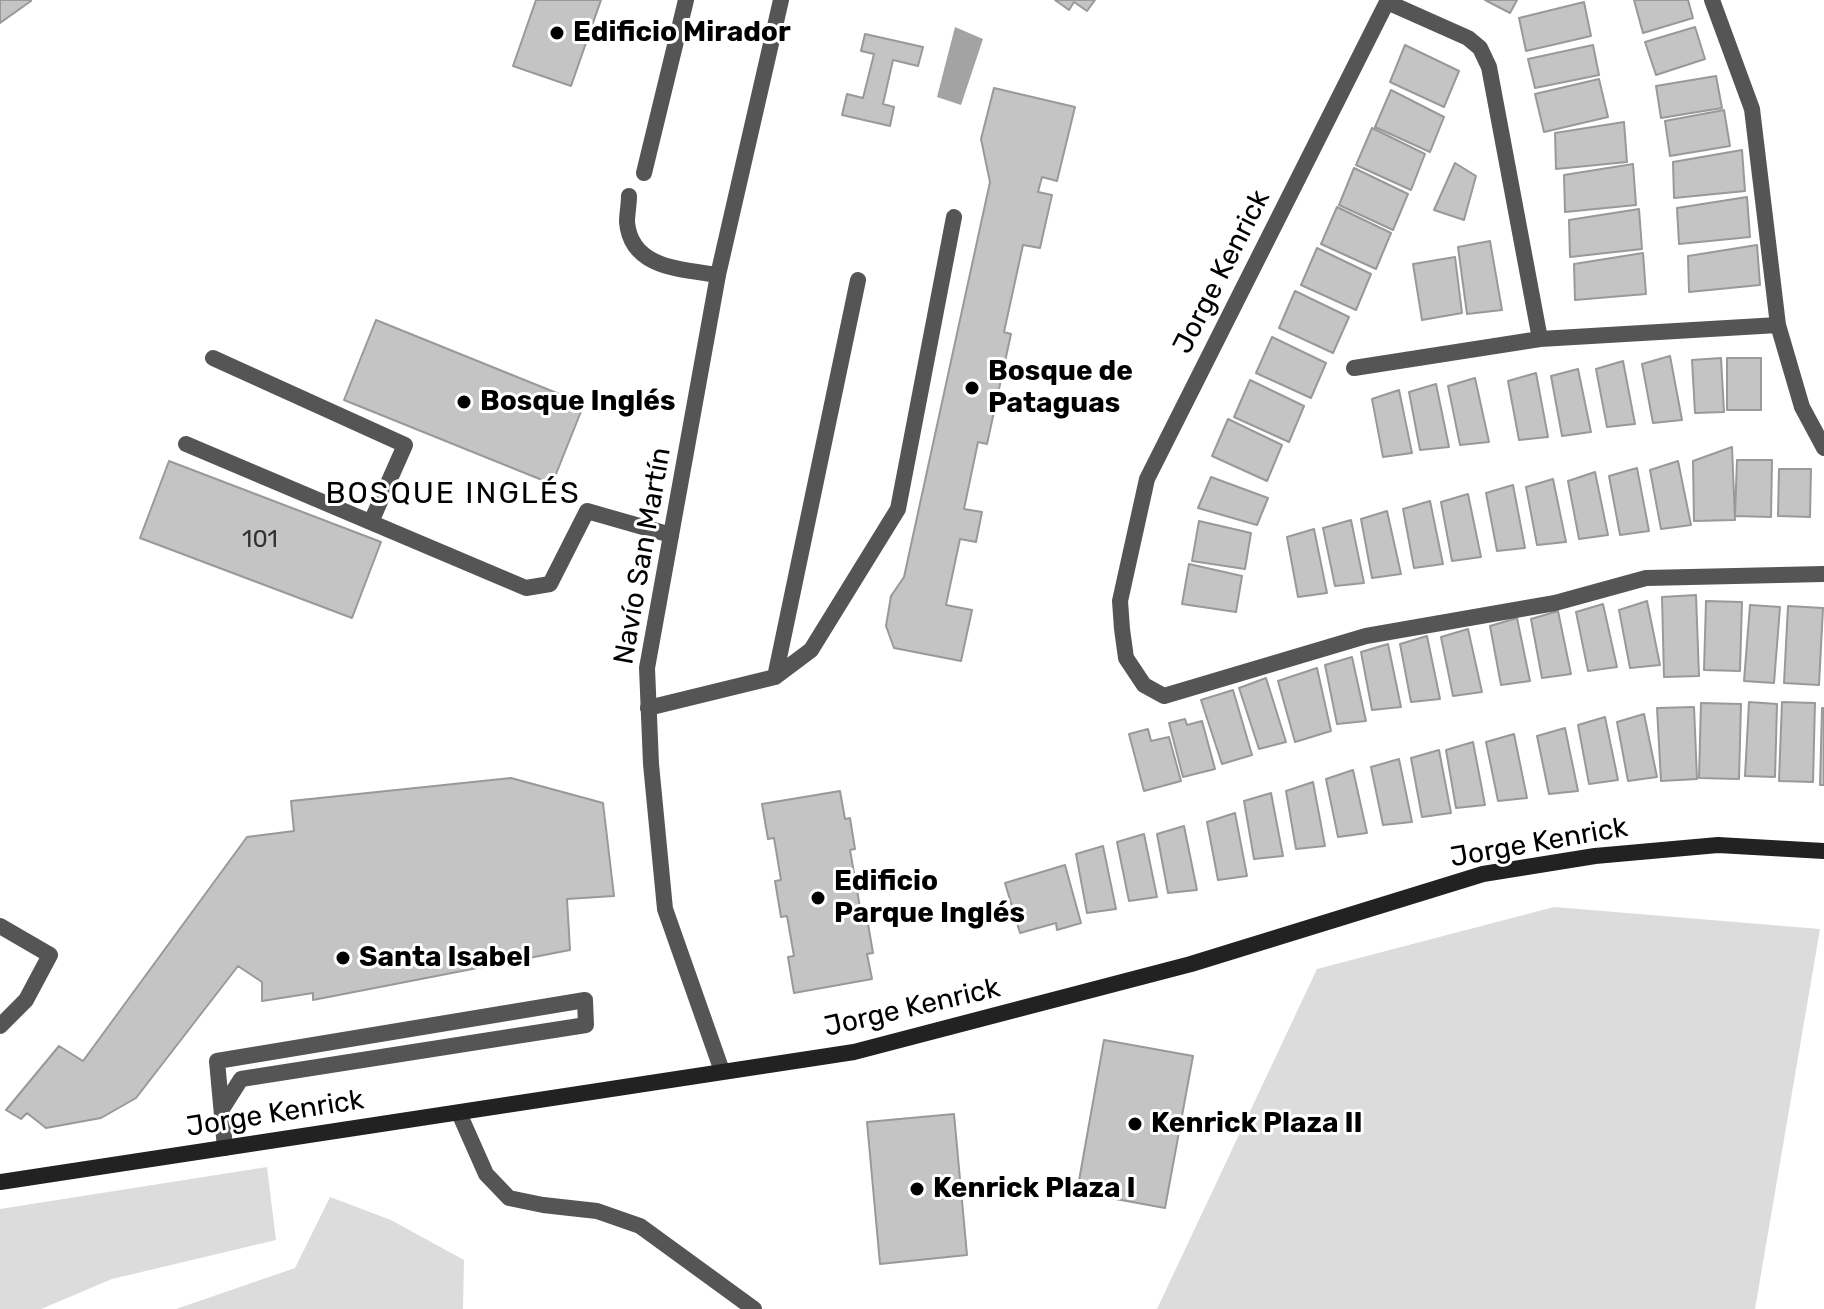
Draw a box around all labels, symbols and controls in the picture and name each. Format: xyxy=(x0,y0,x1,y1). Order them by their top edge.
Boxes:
place label: Edificio Mirador xyxy=(573,16,791,50)
marker: Edificio Mirador xyxy=(548,24,566,42)
street label: Jorge Kenrick xyxy=(1166,184,1278,360)
place label: Bosque de Pataguas xyxy=(988,355,1133,421)
marker: Bosque de Pataguas xyxy=(963,379,981,397)
place label: Bosque Inglés xyxy=(480,385,675,419)
marker: Bosque Inglés xyxy=(455,393,473,411)
street label: Navío San Martín xyxy=(607,445,679,667)
district label: BOSQUE INGLÉS xyxy=(325,476,581,512)
house number: 101 xyxy=(242,526,278,554)
street label: Jorge Kenrick xyxy=(1448,811,1630,875)
place label: Edificio Parque Inglés xyxy=(834,865,1025,931)
marker: Edificio Parque Inglés xyxy=(809,889,827,907)
place label: Santa Isabel xyxy=(359,941,531,975)
marker: Santa Isabel xyxy=(334,949,352,967)
street label: Jorge Kenrick xyxy=(821,971,1003,1045)
street label: Jorge Kenrick xyxy=(184,1083,366,1145)
place label: Kenrick Plaza II xyxy=(1151,1107,1363,1141)
marker: Kenrick Plaza II xyxy=(1126,1115,1144,1133)
place label: Kenrick Plaza I xyxy=(933,1172,1135,1206)
marker: Kenrick Plaza I xyxy=(908,1180,926,1198)

